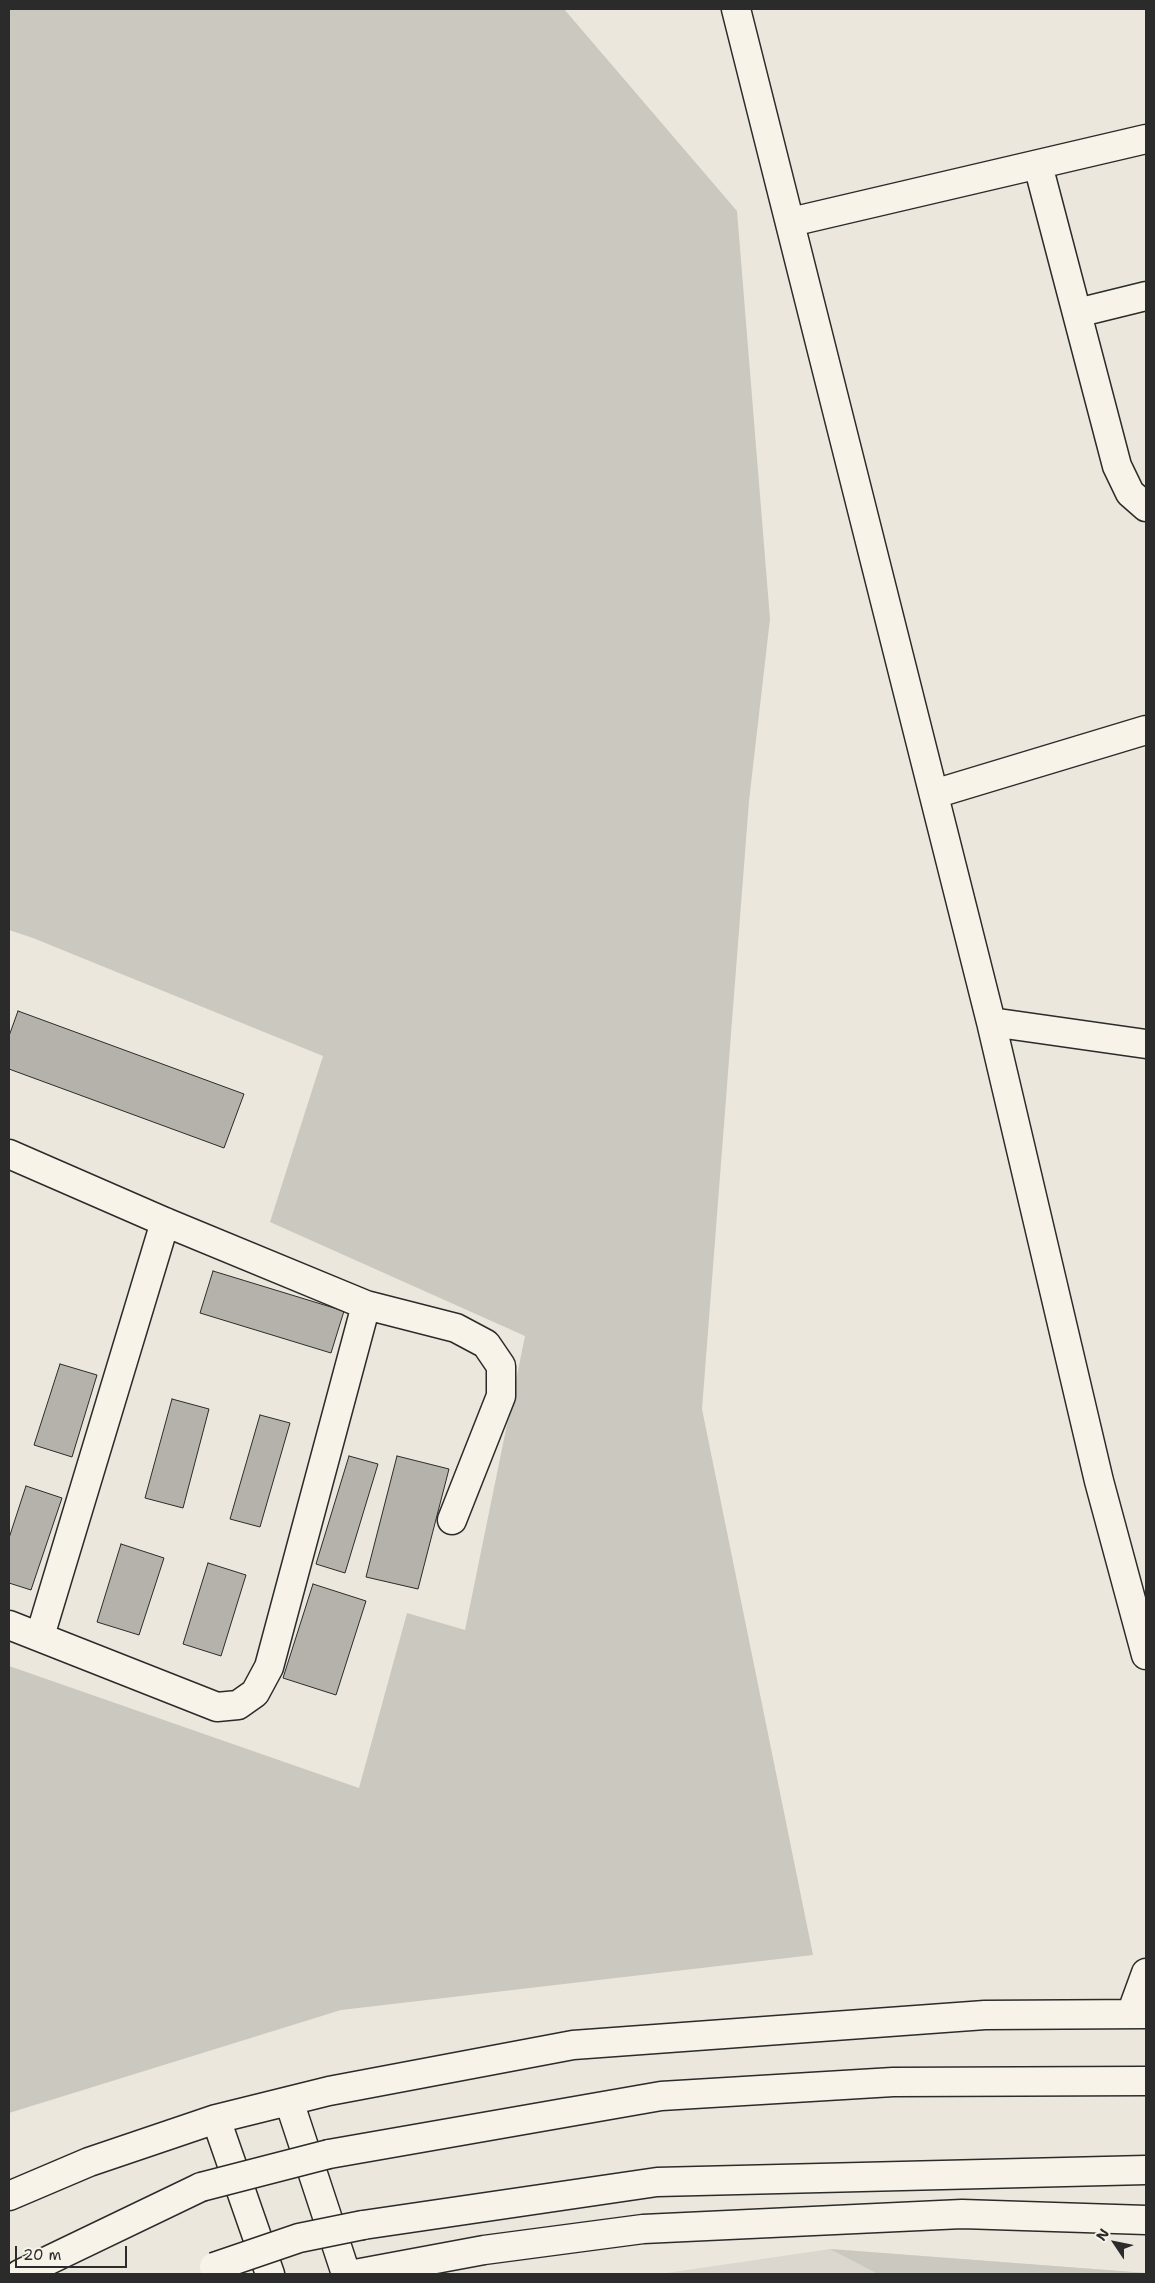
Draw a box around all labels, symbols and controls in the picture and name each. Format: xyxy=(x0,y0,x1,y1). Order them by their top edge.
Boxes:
north arrow xyxy=(1090,2218,1140,2268)
text: N xyxy=(1092,2225,1113,2244)
scale bar xyxy=(18,2236,130,2268)
text: 20 m xyxy=(23,2245,62,2265)

